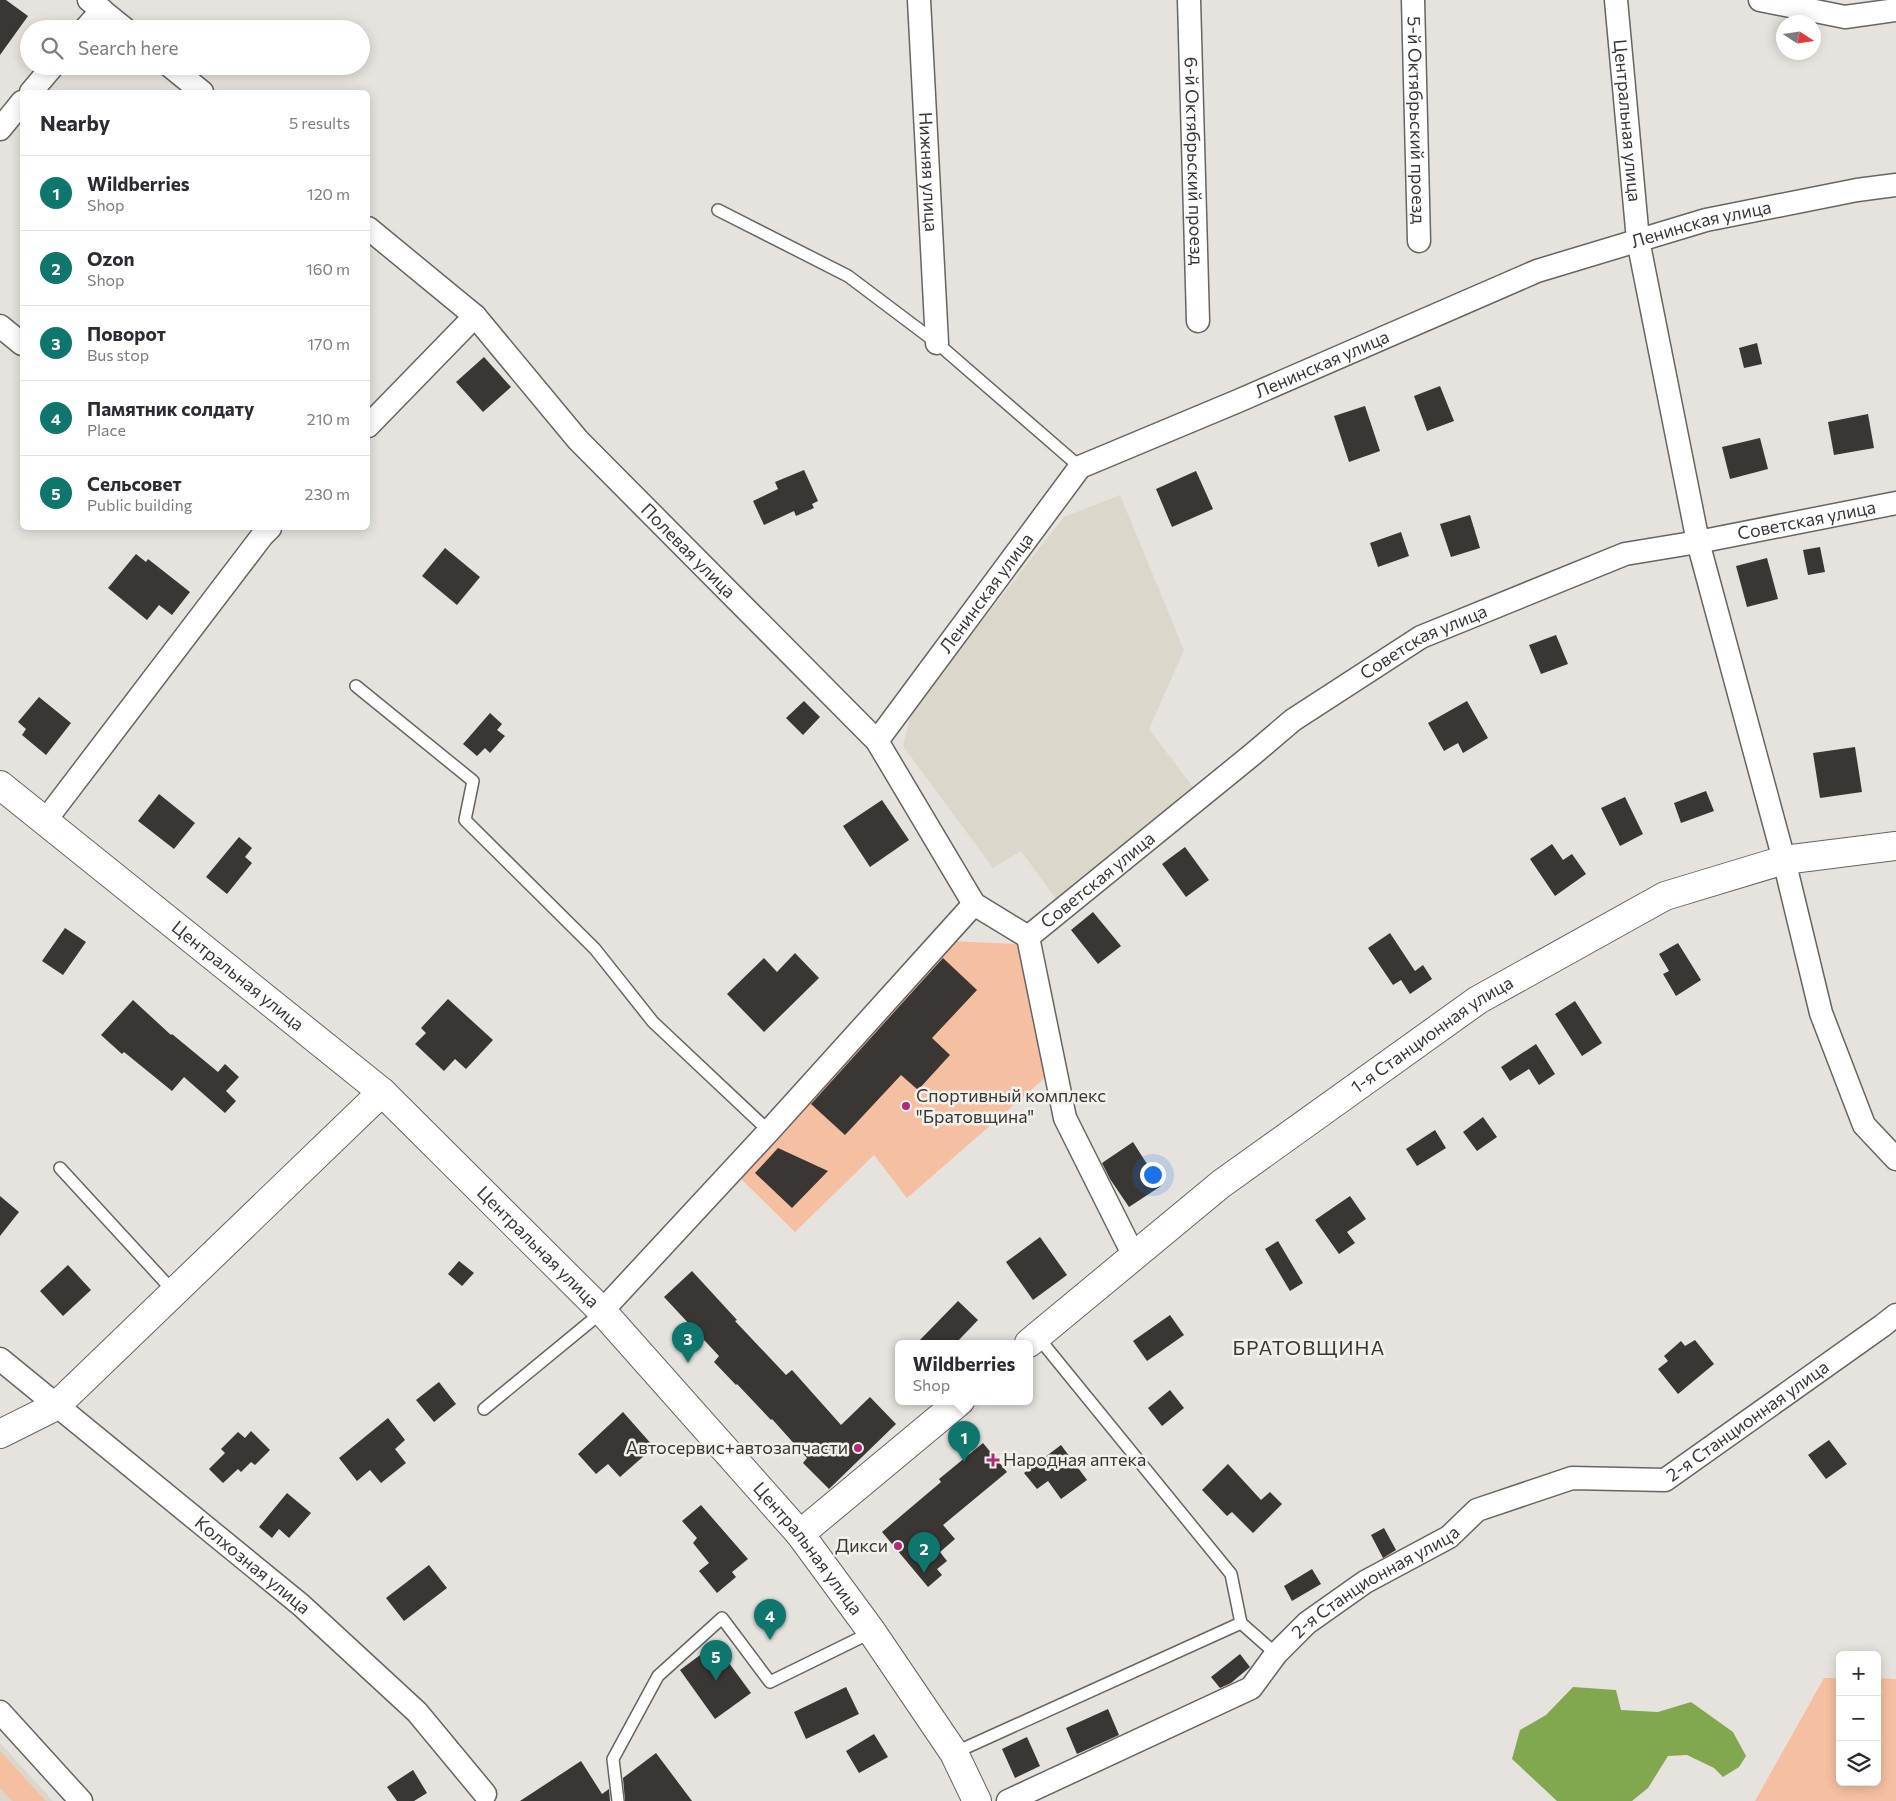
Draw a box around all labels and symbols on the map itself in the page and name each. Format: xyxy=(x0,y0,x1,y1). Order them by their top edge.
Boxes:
north arrow xyxy=(1776,15,1821,60)
street label: 5-й Октябрьский проезд xyxy=(1403,16,1431,225)
street label: Центральная улица xyxy=(1610,38,1646,203)
street label: 6-й Октябрьский проезд xyxy=(1181,56,1208,266)
street label: Нижняя улица xyxy=(915,111,943,232)
street label: Ленинская улица xyxy=(1628,195,1773,252)
street label: Ленинская улица xyxy=(1251,325,1392,402)
street label: Советская улица xyxy=(1735,495,1878,544)
street label: Полевая улица xyxy=(637,498,741,602)
street label: Ленинская улица xyxy=(934,528,1037,657)
street label: Советская улица xyxy=(1355,599,1490,684)
street label: Советская улица xyxy=(1036,827,1159,932)
street label: Центральная улица xyxy=(168,916,309,1035)
street label: 1-я Станционная улица xyxy=(1346,971,1517,1097)
place label: Спортивный комплекс "Братовщина" xyxy=(916,1084,1106,1127)
marker: Спортивный комплекс "Братовщина" xyxy=(900,1100,912,1112)
your location xyxy=(1140,1162,1166,1188)
street label: Центральная улица xyxy=(473,1181,604,1312)
pin: 3 xyxy=(672,1322,704,1363)
district label: БРАТОВЩИНА xyxy=(1233,1335,1385,1359)
street label: 2-я Станционная улица xyxy=(1662,1355,1833,1486)
pin: 1 xyxy=(948,1421,980,1462)
place label: Автосервис+автозапчасти xyxy=(626,1436,848,1458)
marker: Автосервис+автозапчасти xyxy=(852,1442,864,1454)
place label: Народная аптека xyxy=(1003,1448,1146,1470)
marker: Народная аптека xyxy=(987,1454,999,1466)
street label: Центральная улица xyxy=(749,1477,868,1619)
street label: Колхозная улица xyxy=(191,1511,316,1618)
street label: 2-я Станционная улица xyxy=(1286,1521,1464,1642)
pin: 2 xyxy=(908,1532,940,1573)
place label: Дикси xyxy=(835,1534,888,1556)
marker: Дикси xyxy=(892,1540,904,1552)
pin: 4 xyxy=(754,1599,786,1640)
pin: 5 xyxy=(700,1640,732,1681)

